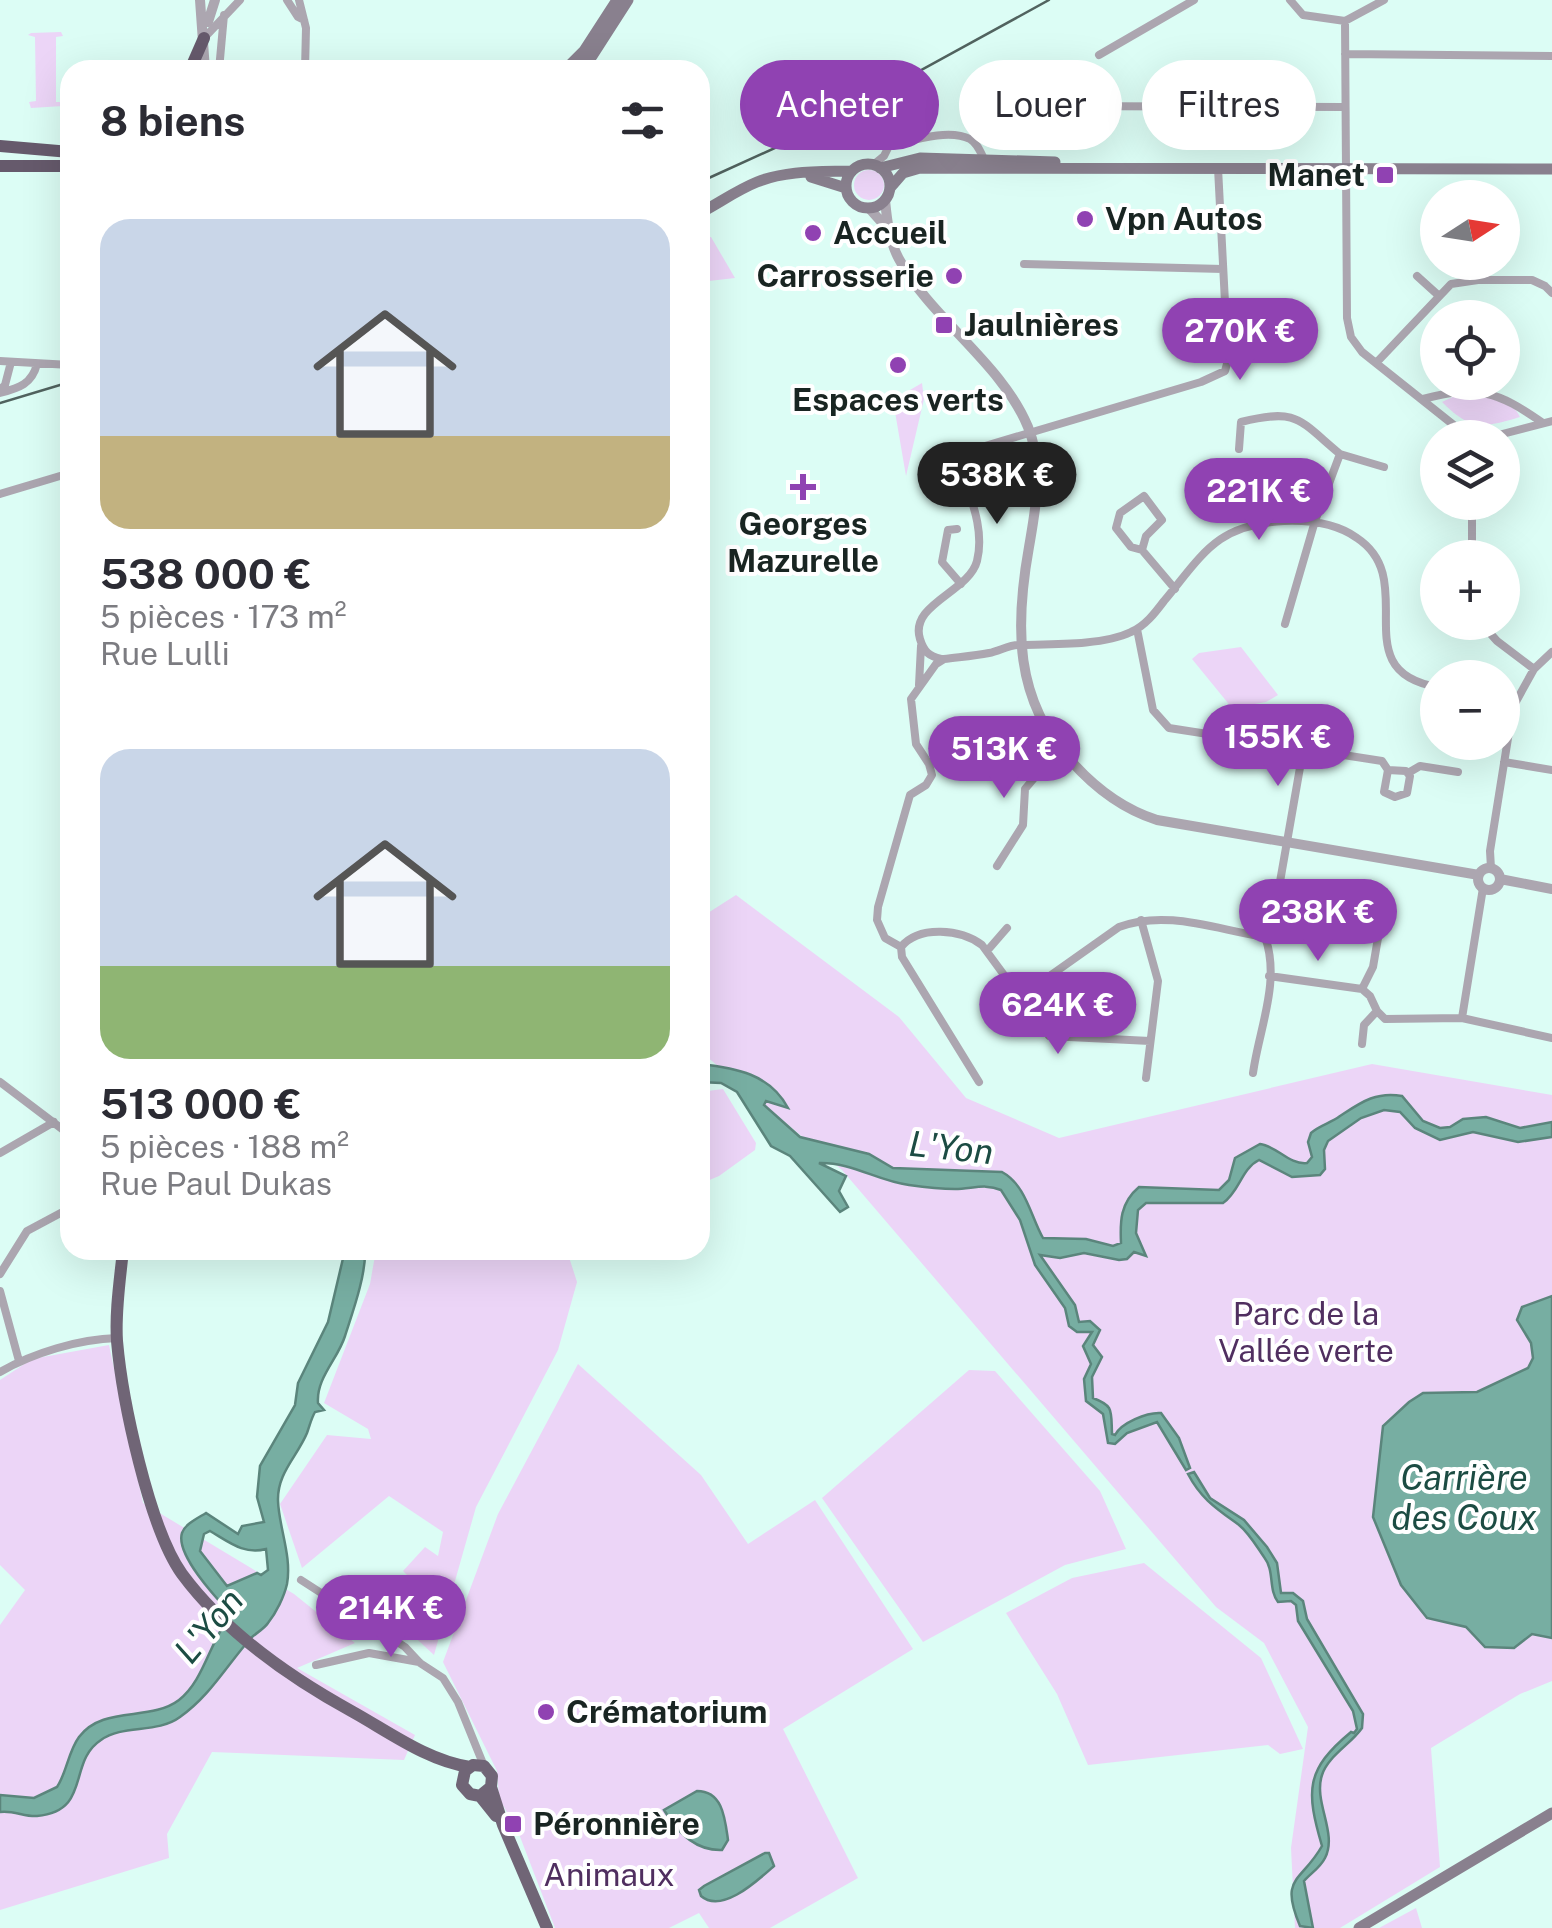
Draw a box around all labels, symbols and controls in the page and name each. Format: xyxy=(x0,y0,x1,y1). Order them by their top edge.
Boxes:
chip: Acheter xyxy=(740,60,939,150)
chip: Louer xyxy=(959,60,1122,150)
chip: Filtres xyxy=(1142,60,1316,150)
icon: filters xyxy=(615,93,670,148)
text: 8 biens xyxy=(100,96,245,145)
place label: Manet xyxy=(1267,156,1365,193)
marker: Manet xyxy=(1374,164,1396,186)
north arrow xyxy=(1420,180,1520,280)
map controls xyxy=(1420,180,1520,760)
place label: Vpn Autos xyxy=(1105,200,1263,237)
marker: Vpn Autos xyxy=(1074,208,1096,230)
place label: Accueil xyxy=(833,214,947,251)
marker: Accueil xyxy=(802,222,824,244)
place label: Carrosserie xyxy=(756,257,934,294)
marker: Carrosserie xyxy=(943,265,965,287)
icon: home xyxy=(295,284,475,464)
pin: 270K € xyxy=(1159,298,1321,383)
button: locate xyxy=(1420,300,1520,400)
place label: Jaulnières xyxy=(964,306,1119,343)
text: 270K € xyxy=(1184,312,1296,349)
marker: Jaulnières xyxy=(933,314,955,336)
marker: Espaces verts xyxy=(887,354,909,376)
place label: Espaces verts xyxy=(792,381,1004,418)
button: layers xyxy=(1420,420,1520,520)
pin: 538K € xyxy=(916,442,1078,527)
text: 538K € xyxy=(939,456,1055,493)
pin: 221K € xyxy=(1178,458,1340,543)
text: 221K € xyxy=(1206,472,1312,509)
marker: Georges Mazurelle xyxy=(790,474,816,500)
place label: Georges Mazurelle xyxy=(727,505,879,579)
button: + xyxy=(1420,540,1520,640)
text: 538 000 € xyxy=(100,549,312,598)
text: 5 pièces · 173 m² xyxy=(100,598,346,635)
text: Rue Lulli xyxy=(100,635,230,672)
button: − xyxy=(1420,660,1520,760)
pin: 155K € xyxy=(1197,704,1359,789)
pin: 513K € xyxy=(923,716,1085,801)
text: 155K € xyxy=(1224,718,1332,755)
text: 513K € xyxy=(950,730,1058,767)
icon: home xyxy=(295,814,475,994)
pin: 238K € xyxy=(1237,879,1399,964)
text: 238K € xyxy=(1261,893,1375,930)
pin: 624K € xyxy=(977,972,1139,1057)
text: 624K € xyxy=(1001,986,1115,1023)
text: 513 000 € xyxy=(100,1079,302,1128)
water label: L'Yon xyxy=(907,1123,995,1172)
text: 5 pièces · 188 m² xyxy=(100,1128,349,1165)
text: Rue Paul Dukas xyxy=(100,1165,332,1202)
park label: Parc de la Vallée verte xyxy=(1218,1295,1394,1369)
water label: Carrière des Coux xyxy=(1391,1457,1537,1538)
pin: 214K € xyxy=(310,1575,472,1660)
water label: L'Yon xyxy=(166,1580,252,1671)
text: 214K € xyxy=(338,1589,444,1626)
place label: Crématorium xyxy=(566,1693,767,1730)
marker: Crématorium xyxy=(535,1701,557,1723)
place label: Péronnière xyxy=(533,1805,700,1842)
marker: Péronnière xyxy=(502,1813,524,1835)
park label: Animaux xyxy=(543,1856,675,1893)

